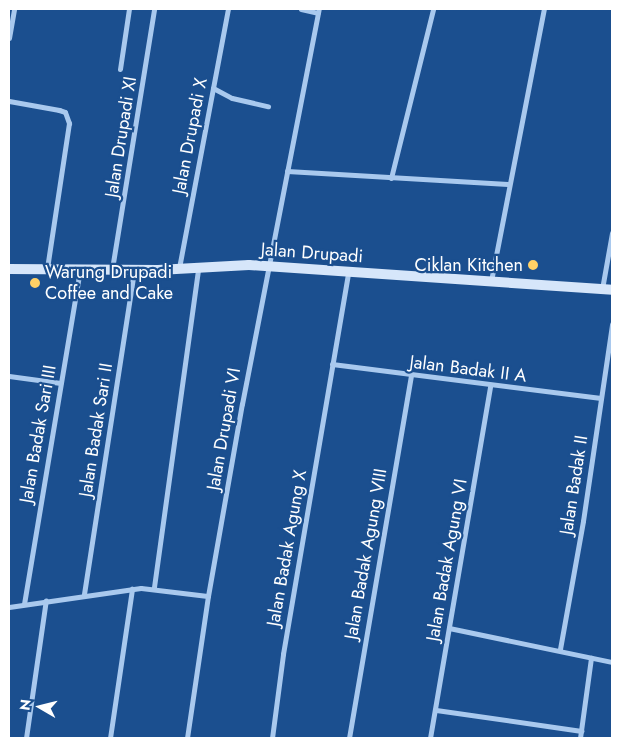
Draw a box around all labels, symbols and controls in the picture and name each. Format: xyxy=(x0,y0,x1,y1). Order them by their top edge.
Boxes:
street label: Jalan Drupadi XI xyxy=(101,75,141,199)
street label: Jalan Drupadi X xyxy=(168,76,212,196)
street label: Jalan Drupadi xyxy=(260,239,364,267)
place label: Ciklan Kitchen xyxy=(414,254,523,276)
marker: Ciklan Kitchen xyxy=(527,259,539,271)
place label: Warung Drupadi Coffee and Cake xyxy=(45,262,173,304)
marker: Warung Drupadi Coffee and Cake xyxy=(29,277,41,289)
street label: Jalan Badak II A xyxy=(408,351,528,387)
street label: Jalan Badak Sari II xyxy=(75,362,117,498)
street label: Jalan Badak Sari III xyxy=(15,363,61,505)
street label: Jalan Drupadi VI xyxy=(203,366,245,492)
street label: Jalan Badak II xyxy=(555,434,593,536)
street label: Jalan Badak Agung VIII xyxy=(340,467,392,641)
street label: Jalan Badak Agung X xyxy=(263,468,311,628)
street label: Jalan Badak Agung VI xyxy=(422,477,472,643)
north arrow xyxy=(15,682,65,732)
text: N xyxy=(14,698,36,712)

